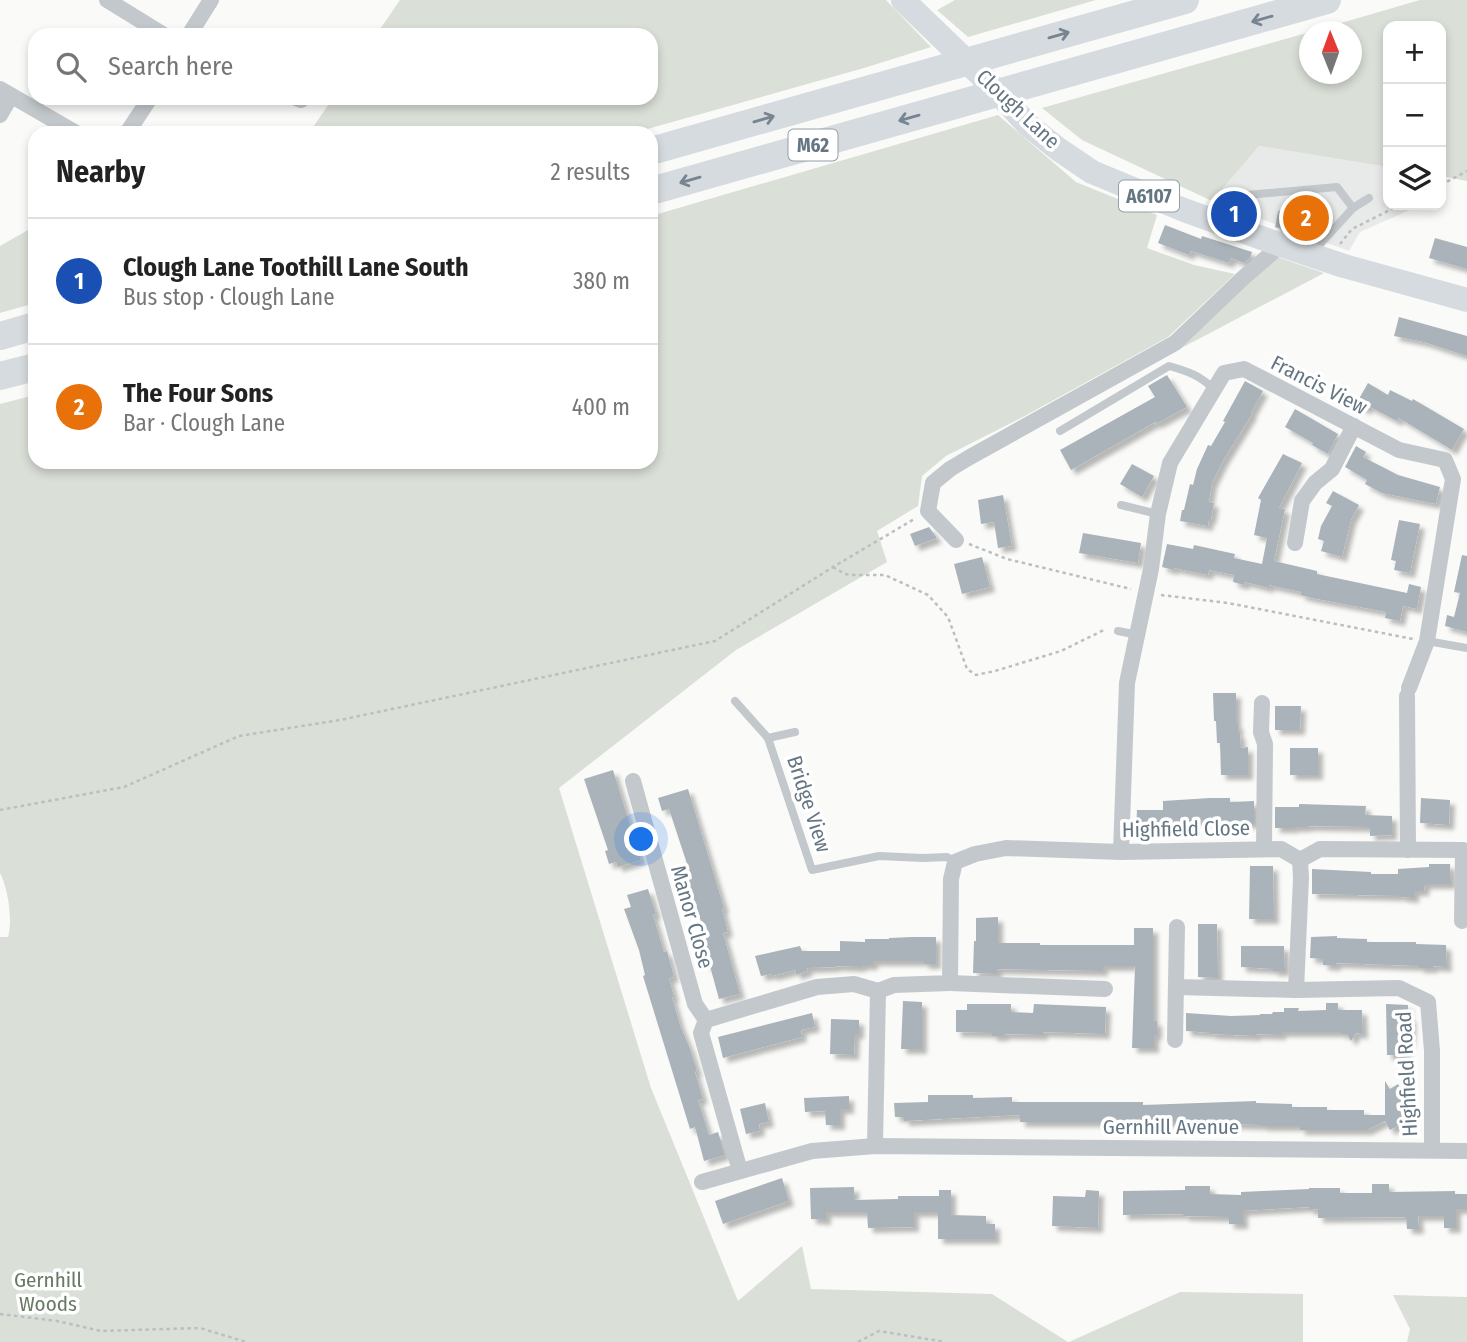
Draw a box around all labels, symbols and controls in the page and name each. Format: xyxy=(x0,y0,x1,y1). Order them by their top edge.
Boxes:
one-way arrow xyxy=(1251,13,1273,26)
north arrow xyxy=(1299,21,1362,84)
map controls xyxy=(1383,21,1446,210)
button: + xyxy=(1383,21,1446,84)
search box xyxy=(28,28,658,105)
one-way arrow xyxy=(1048,28,1070,41)
icon: search xyxy=(52,48,90,86)
text: Search here xyxy=(108,51,233,82)
street label: Clough Lane xyxy=(971,64,1065,154)
button: − xyxy=(1383,84,1446,147)
one-way arrow xyxy=(752,112,775,125)
one-way arrow xyxy=(898,112,920,125)
road number: M62 xyxy=(788,130,838,160)
button: layers xyxy=(1383,147,1446,210)
text: Nearby xyxy=(56,154,145,190)
text: 2 results xyxy=(550,158,630,186)
one-way arrow xyxy=(680,174,702,187)
road number: A6107 xyxy=(1119,180,1179,212)
pin: 1 xyxy=(1211,188,1257,240)
pin: 2 xyxy=(1283,192,1329,244)
text: Clough Lane Toothill Lane South xyxy=(123,252,469,283)
text: 1 xyxy=(74,267,84,295)
text: 380 m xyxy=(573,267,630,295)
text: Bus stop · Clough Lane xyxy=(123,283,335,311)
street label: Francis View xyxy=(1266,350,1372,420)
text: The Four Sons xyxy=(123,378,273,409)
text: 2 xyxy=(74,393,84,421)
text: 400 m xyxy=(572,393,630,421)
text: Bar · Clough Lane xyxy=(123,409,285,437)
street label: Bridge View xyxy=(781,752,837,856)
street label: Highfield Close xyxy=(1122,815,1250,843)
your location xyxy=(624,822,658,856)
street label: Manor Close xyxy=(665,863,719,971)
street label: Highfield Road xyxy=(1391,1011,1423,1137)
street label: Gernhill Avenue xyxy=(1103,1114,1239,1140)
park label: Gernhill Woods xyxy=(14,1267,83,1317)

